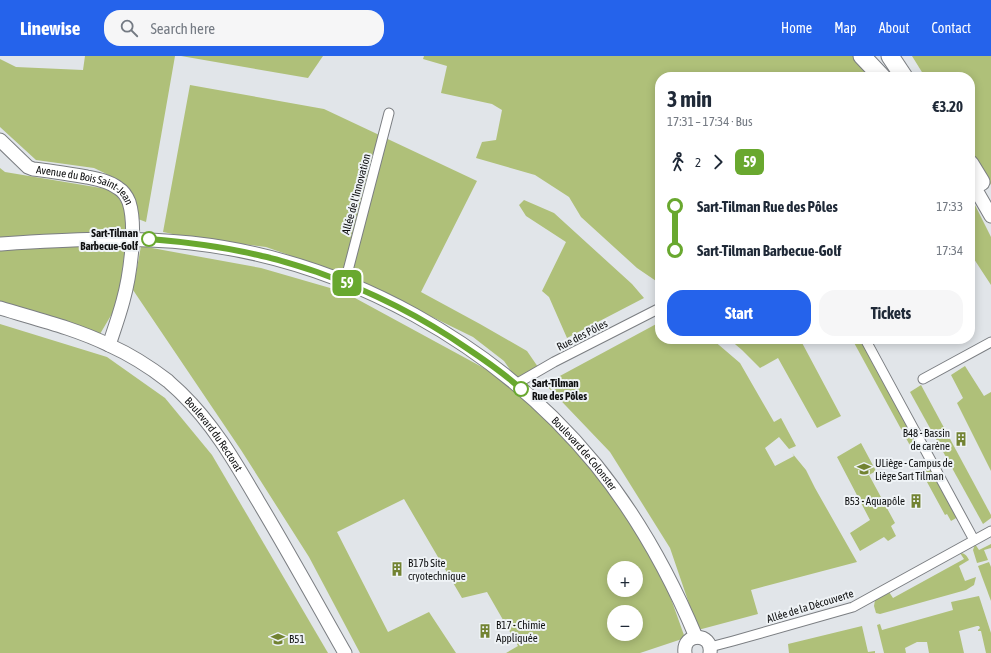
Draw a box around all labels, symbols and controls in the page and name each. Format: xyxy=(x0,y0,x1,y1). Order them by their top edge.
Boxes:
search box xyxy=(104,10,384,46)
text: Linewise xyxy=(20,17,80,39)
icon: search xyxy=(118,17,140,39)
text: Search here xyxy=(150,20,215,37)
text: Home xyxy=(781,20,812,36)
text: Map xyxy=(834,20,857,36)
text: About xyxy=(879,20,910,36)
text: Contact xyxy=(932,20,971,36)
text: 3 min xyxy=(667,86,712,112)
text: €3.20 xyxy=(932,98,963,115)
text: 17:31 – 17:34 · Bus xyxy=(667,114,753,129)
icon: walk xyxy=(667,151,689,173)
icon: forward xyxy=(707,151,729,173)
street label: Allée de l'Innovation xyxy=(339,152,373,236)
text: 59 xyxy=(743,154,756,170)
text: 2 xyxy=(695,155,701,170)
street label: Avenue du Bois Saint-Jean xyxy=(35,163,135,206)
text: Sart-Tilman Rue des Pôles xyxy=(697,198,838,215)
text: 17:33 xyxy=(936,199,963,214)
place label: Sart-Tilman Barbecue-Golf xyxy=(80,227,139,252)
marker: Sart-Tilman Barbecue-Golf xyxy=(141,231,157,247)
text: Sart-Tilman Barbecue-Golf xyxy=(697,242,842,259)
text: 17:34 xyxy=(936,243,963,258)
line badge: 59 xyxy=(329,270,365,296)
text: 59 xyxy=(340,275,354,291)
button: Start xyxy=(667,290,811,336)
button: Tickets xyxy=(819,290,963,336)
street label: Rue des Pôles xyxy=(555,317,609,353)
place label: Sart-Tilman Rue des Pôles xyxy=(532,377,587,402)
marker: Sart-Tilman Rue des Pôles xyxy=(513,381,529,397)
street label: Boulevard du Rectorat xyxy=(183,395,245,473)
street label: Boulevard de Colonster xyxy=(549,414,620,493)
place label: B48 - Bassin de carène xyxy=(903,427,950,452)
building icon: B48 - Bassin de carène xyxy=(953,431,969,447)
place label: ULiège - Campus de Liège Sart Tilman xyxy=(875,457,953,482)
school or university icon: ULiège - Campus de Liège Sart Tilman xyxy=(856,461,872,477)
building icon: B53 - Aquapôle xyxy=(908,493,924,509)
place label: B53 - Aquapôle xyxy=(844,495,905,507)
place label: B17b Site cryotechnique xyxy=(408,557,466,582)
building icon: B17b Site cryotechnique xyxy=(389,561,405,577)
map controls xyxy=(607,561,643,641)
button: + xyxy=(607,561,643,597)
street label: Allée de la Découverte xyxy=(765,587,855,625)
button: − xyxy=(607,605,643,641)
place label: B17 - Chimie Appliquée xyxy=(496,619,546,644)
building icon: B17 - Chimie Appliquée xyxy=(477,623,493,639)
school or university icon: B51 xyxy=(270,631,286,647)
place label: B51 xyxy=(289,633,305,645)

